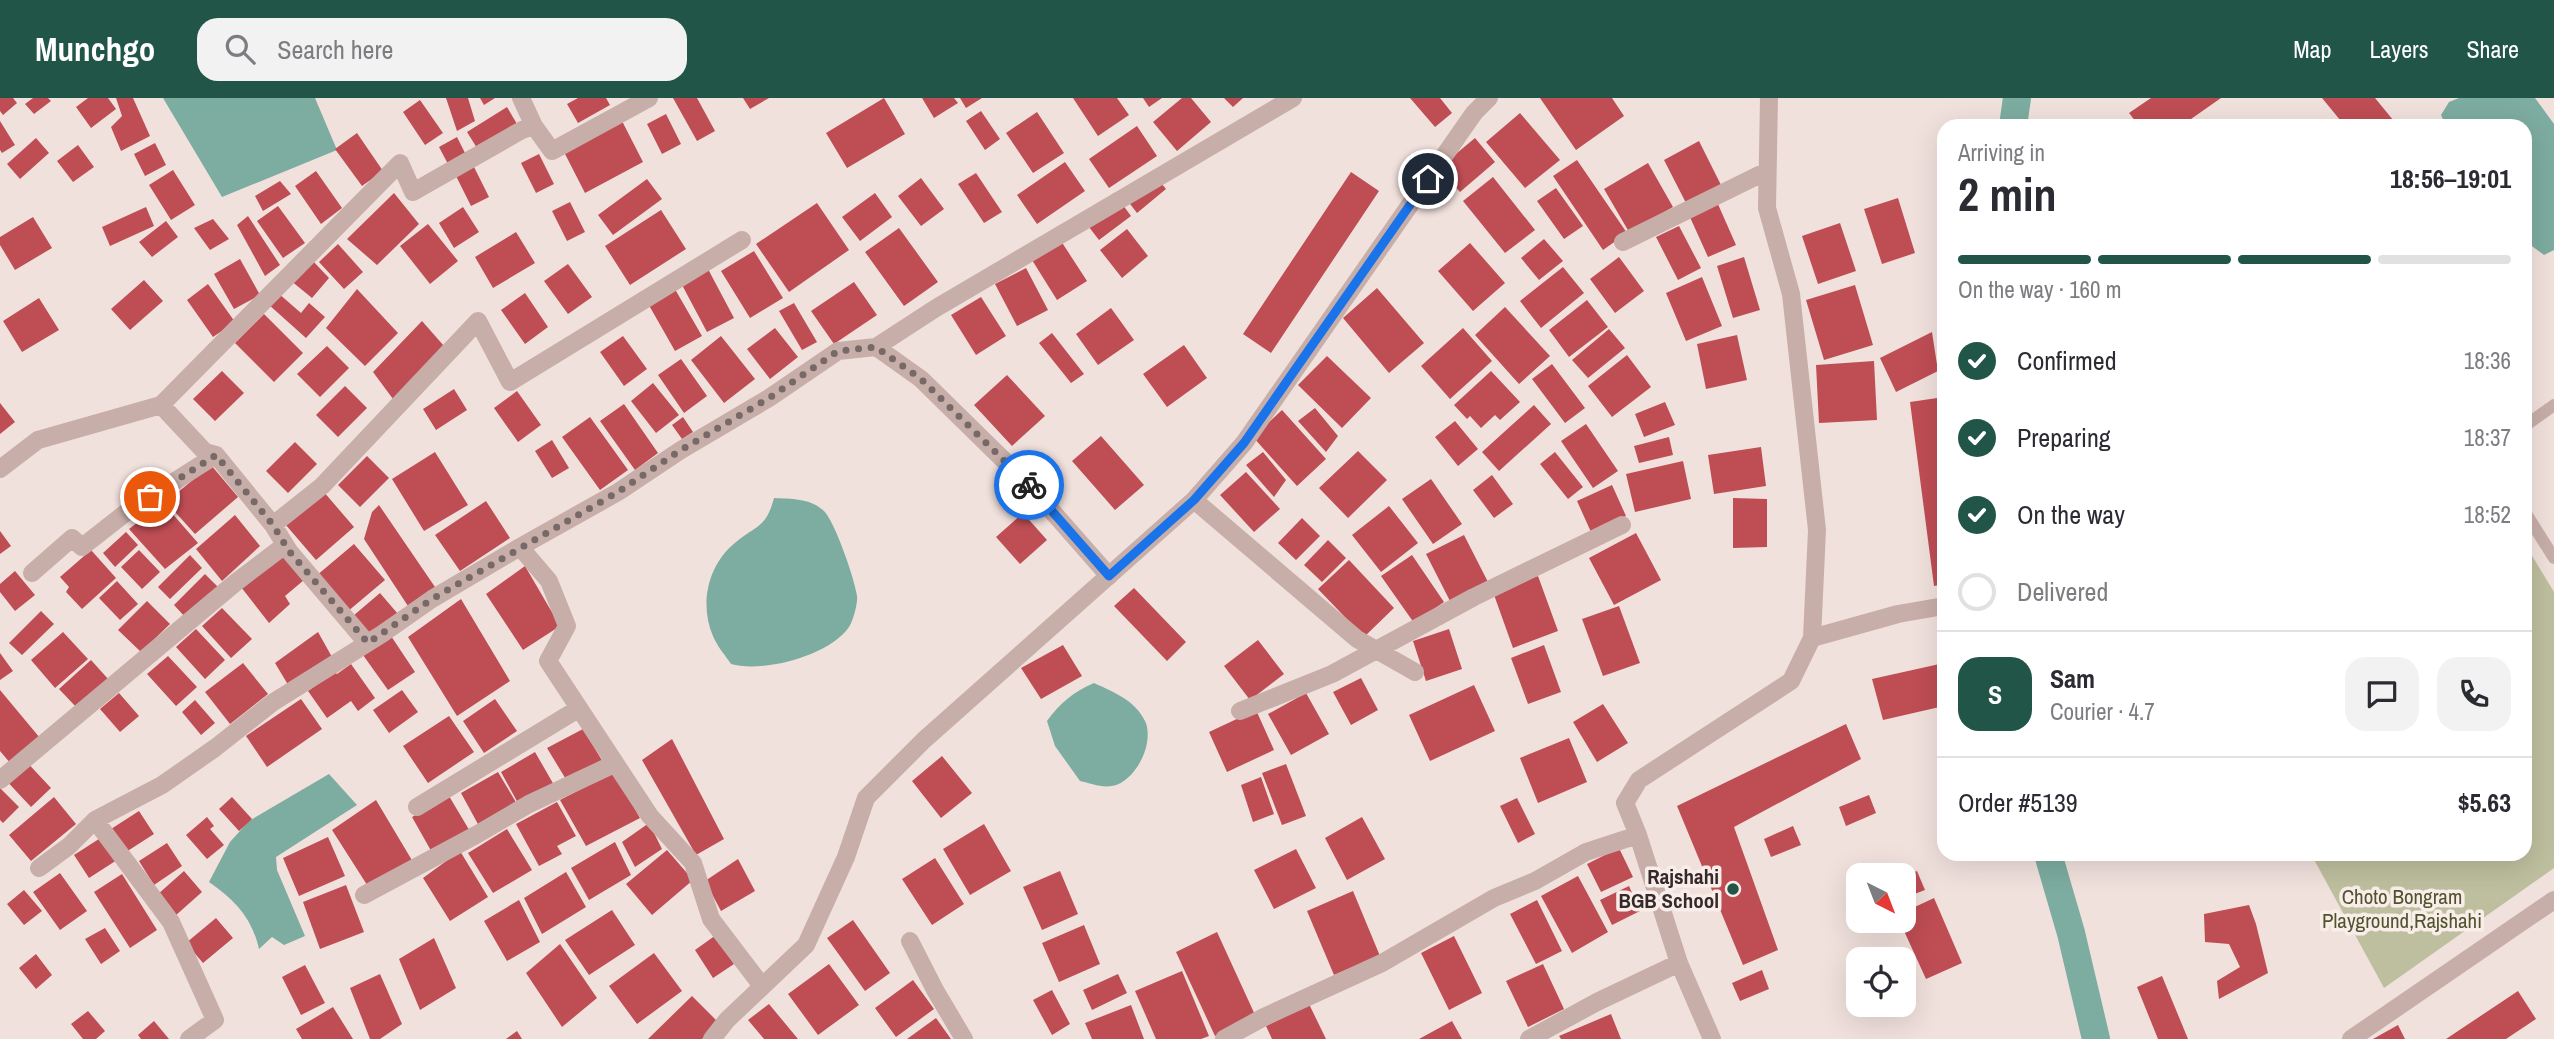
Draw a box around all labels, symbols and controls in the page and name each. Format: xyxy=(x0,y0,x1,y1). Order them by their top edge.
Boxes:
search box xyxy=(197,18,687,81)
text: Munchgo xyxy=(35,27,155,71)
icon: search xyxy=(221,30,259,68)
text: Search here xyxy=(277,32,393,67)
text: Map xyxy=(2293,33,2331,65)
text: Layers xyxy=(2369,33,2428,65)
text: Share xyxy=(2466,33,2519,65)
text: Arriving in xyxy=(1958,137,2045,168)
pin xyxy=(1398,149,1458,209)
icon: home xyxy=(1409,160,1447,198)
text: 18:56–19:01 xyxy=(2390,161,2511,196)
text: 2 min xyxy=(1958,163,2057,225)
text: On the way · 160 m xyxy=(1958,274,2122,305)
icon: check xyxy=(1958,342,1996,380)
text: Confirmed xyxy=(2017,343,2117,378)
text: 18:36 xyxy=(2464,345,2511,376)
icon: check xyxy=(1958,419,1996,457)
text: Preparing xyxy=(2017,420,2111,455)
text: 18:37 xyxy=(2464,422,2511,453)
courier xyxy=(994,450,1064,520)
icon: bike xyxy=(1010,466,1048,504)
pin xyxy=(120,467,180,527)
icon: bag xyxy=(131,478,169,516)
icon: check xyxy=(1958,496,1996,534)
text: On the way xyxy=(2017,497,2125,532)
text: 18:52 xyxy=(2464,499,2511,530)
text: Delivered xyxy=(2017,574,2108,609)
button: chat xyxy=(2345,657,2419,731)
button: phone xyxy=(2437,657,2511,731)
text: Sam xyxy=(2050,661,2095,696)
text: S xyxy=(1988,677,2002,712)
text: Courier · 4.7 xyxy=(2050,696,2155,727)
text: Order #5139 xyxy=(1958,785,2078,820)
text: $5.63 xyxy=(2458,785,2511,820)
place label: Rajshahi BGB School xyxy=(1619,862,1719,915)
north arrow xyxy=(1846,863,1916,933)
map controls xyxy=(1846,863,1916,1017)
marker: Rajshahi BGB School xyxy=(1725,881,1741,897)
park label: Choto Bongram Playground,Rajshahi xyxy=(2322,882,2482,935)
button: locate xyxy=(1846,947,1916,1017)

